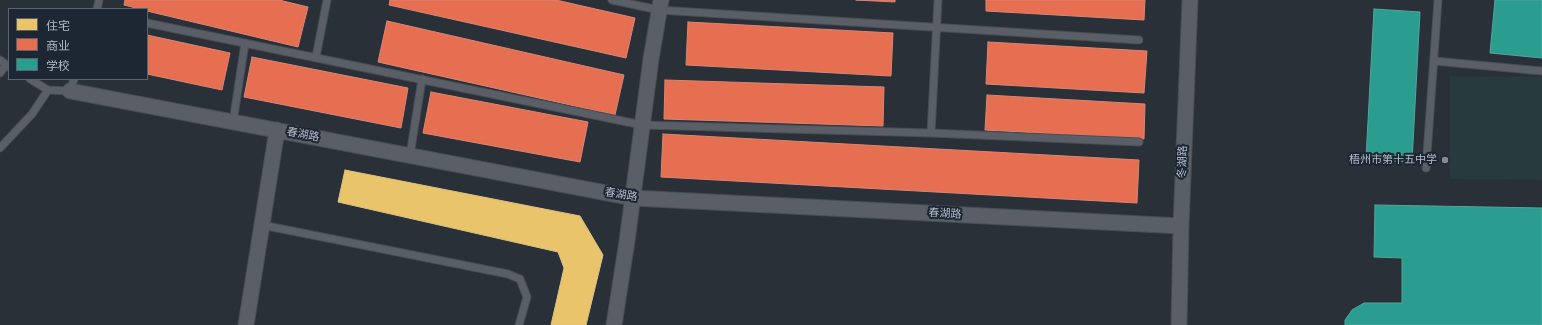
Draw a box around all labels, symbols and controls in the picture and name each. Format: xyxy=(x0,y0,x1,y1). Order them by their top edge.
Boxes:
legend xyxy=(8,8,148,80)
text: 住宅 xyxy=(46,19,70,33)
text: 商业 xyxy=(46,39,70,53)
text: 学校 xyxy=(46,59,70,73)
street label: 春湖路 xyxy=(286,125,320,145)
street label: 冬湖路 xyxy=(1176,145,1190,179)
place label: 梧州市第十五中学 xyxy=(1349,153,1437,167)
marker: 梧州市第十五中学 xyxy=(1440,155,1450,165)
street label: 春湖路 xyxy=(604,186,638,204)
street label: 春湖路 xyxy=(928,207,962,221)

